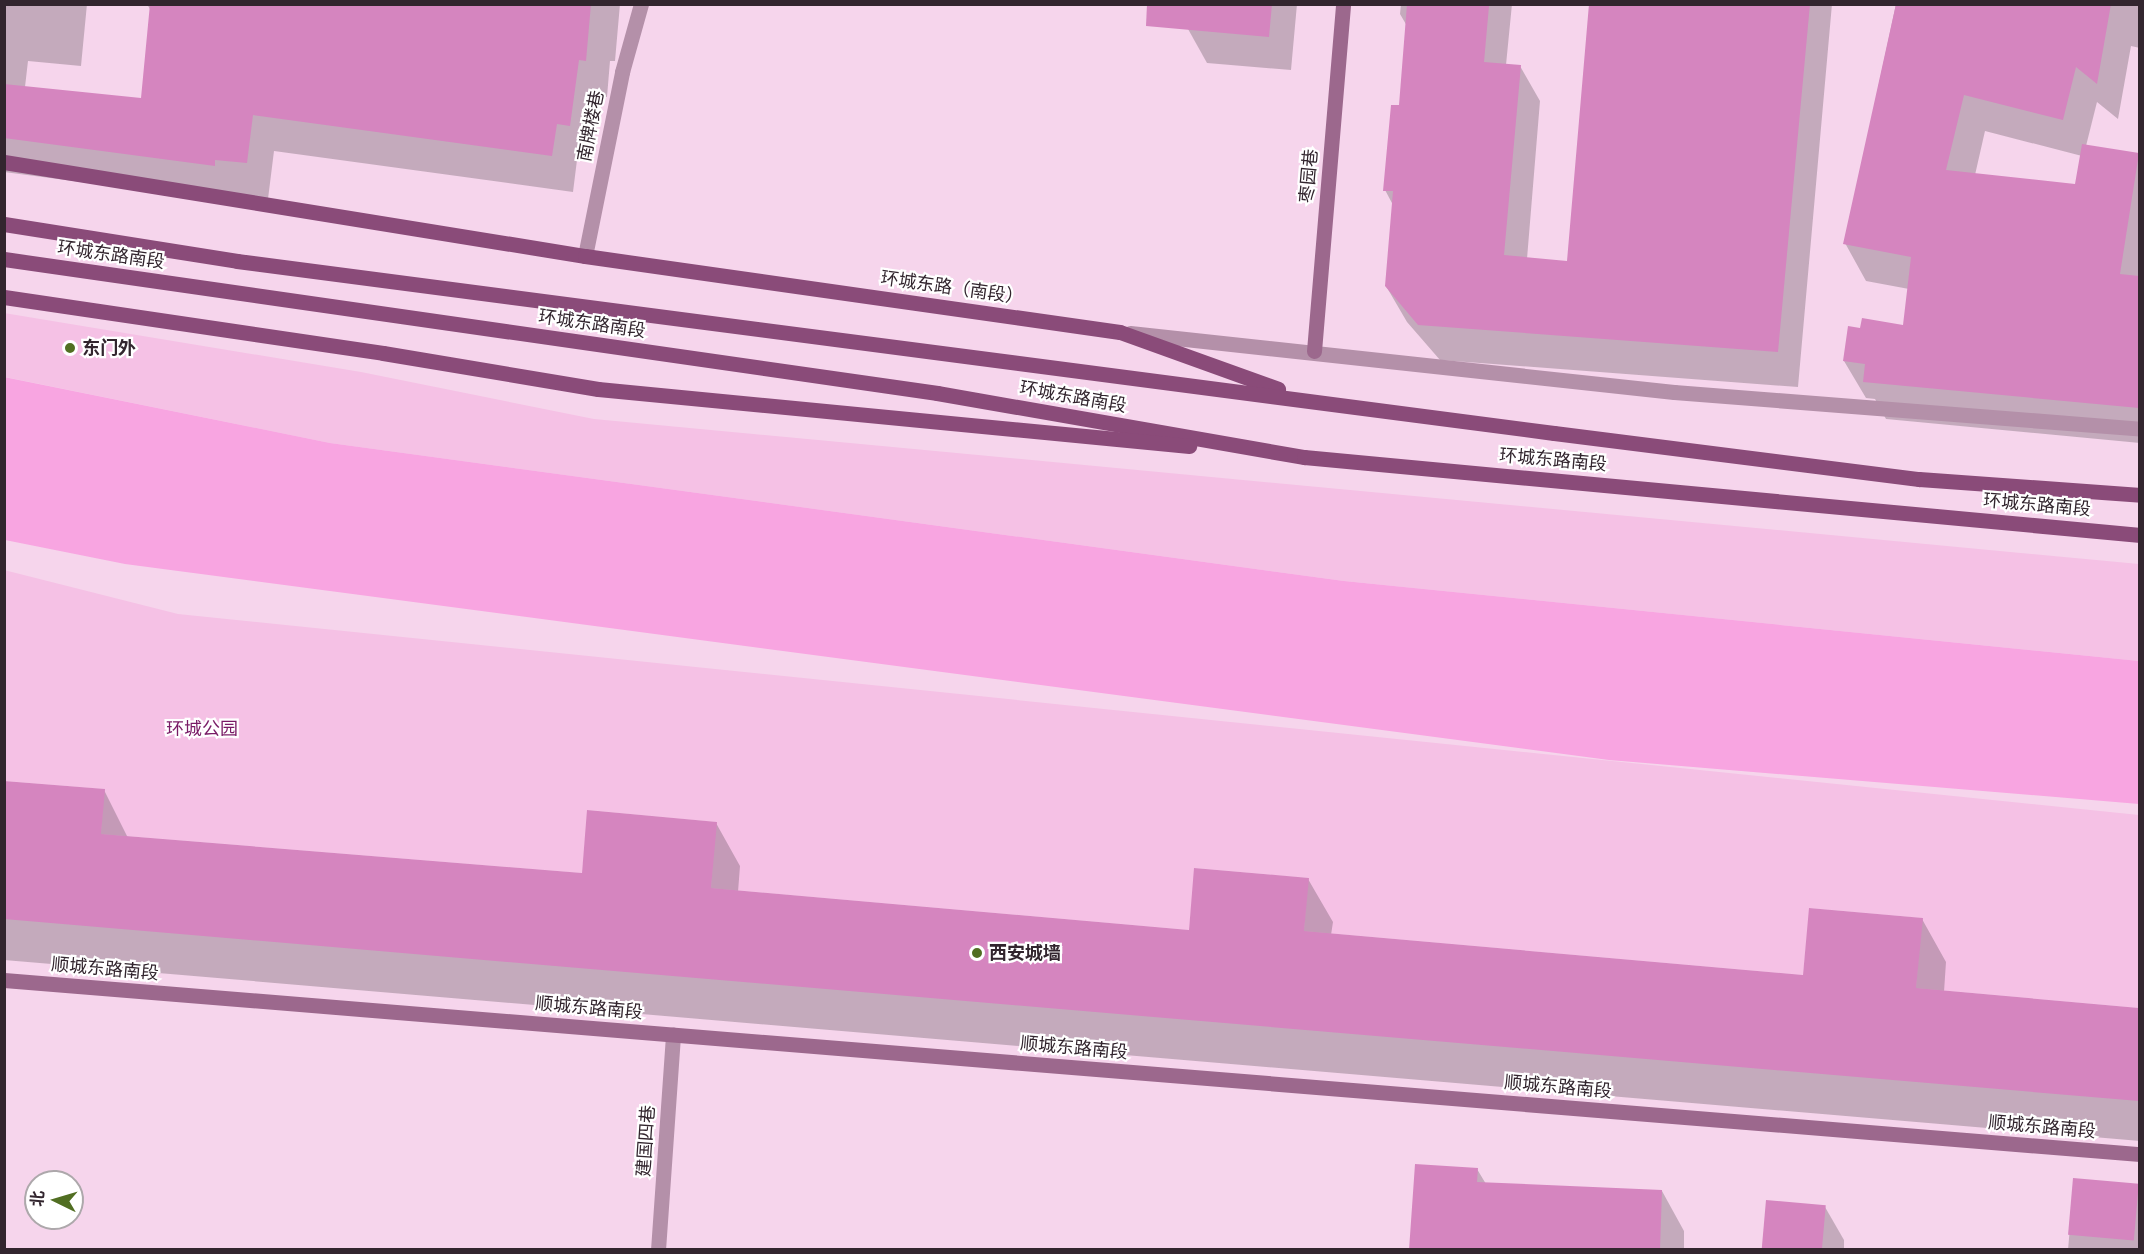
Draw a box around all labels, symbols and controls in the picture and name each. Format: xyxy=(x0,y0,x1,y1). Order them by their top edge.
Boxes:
street label: 南牌楼巷 xyxy=(574,89,608,163)
street label: 枣园巷 xyxy=(1296,148,1322,204)
street label: 环城东路南段 xyxy=(56,237,166,273)
street label: 环城东路（南段） xyxy=(879,267,1025,309)
street label: 环城东路南段 xyxy=(537,306,647,342)
place label: 东门外 xyxy=(82,337,136,359)
marker: 东门外 xyxy=(63,341,77,355)
street label: 环城东路南段 xyxy=(1018,377,1128,417)
street label: 环城东路南段 xyxy=(1498,445,1608,475)
street label: 环城东路南段 xyxy=(1982,490,2092,520)
park label: 环城公园 xyxy=(166,718,238,740)
place label: 西安城墙 xyxy=(989,942,1061,964)
marker: 西安城墙 xyxy=(970,946,984,960)
street label: 顺城东路南段 xyxy=(50,954,160,984)
street label: 顺城东路南段 xyxy=(534,993,644,1023)
street label: 顺城东路南段 xyxy=(1019,1033,1129,1063)
street label: 顺城东路南段 xyxy=(1503,1072,1613,1102)
street label: 建国四巷 xyxy=(633,1104,659,1178)
street label: 顺城东路南段 xyxy=(1987,1112,2097,1142)
north arrow xyxy=(24,1170,84,1230)
text: 北 xyxy=(26,1190,49,1207)

